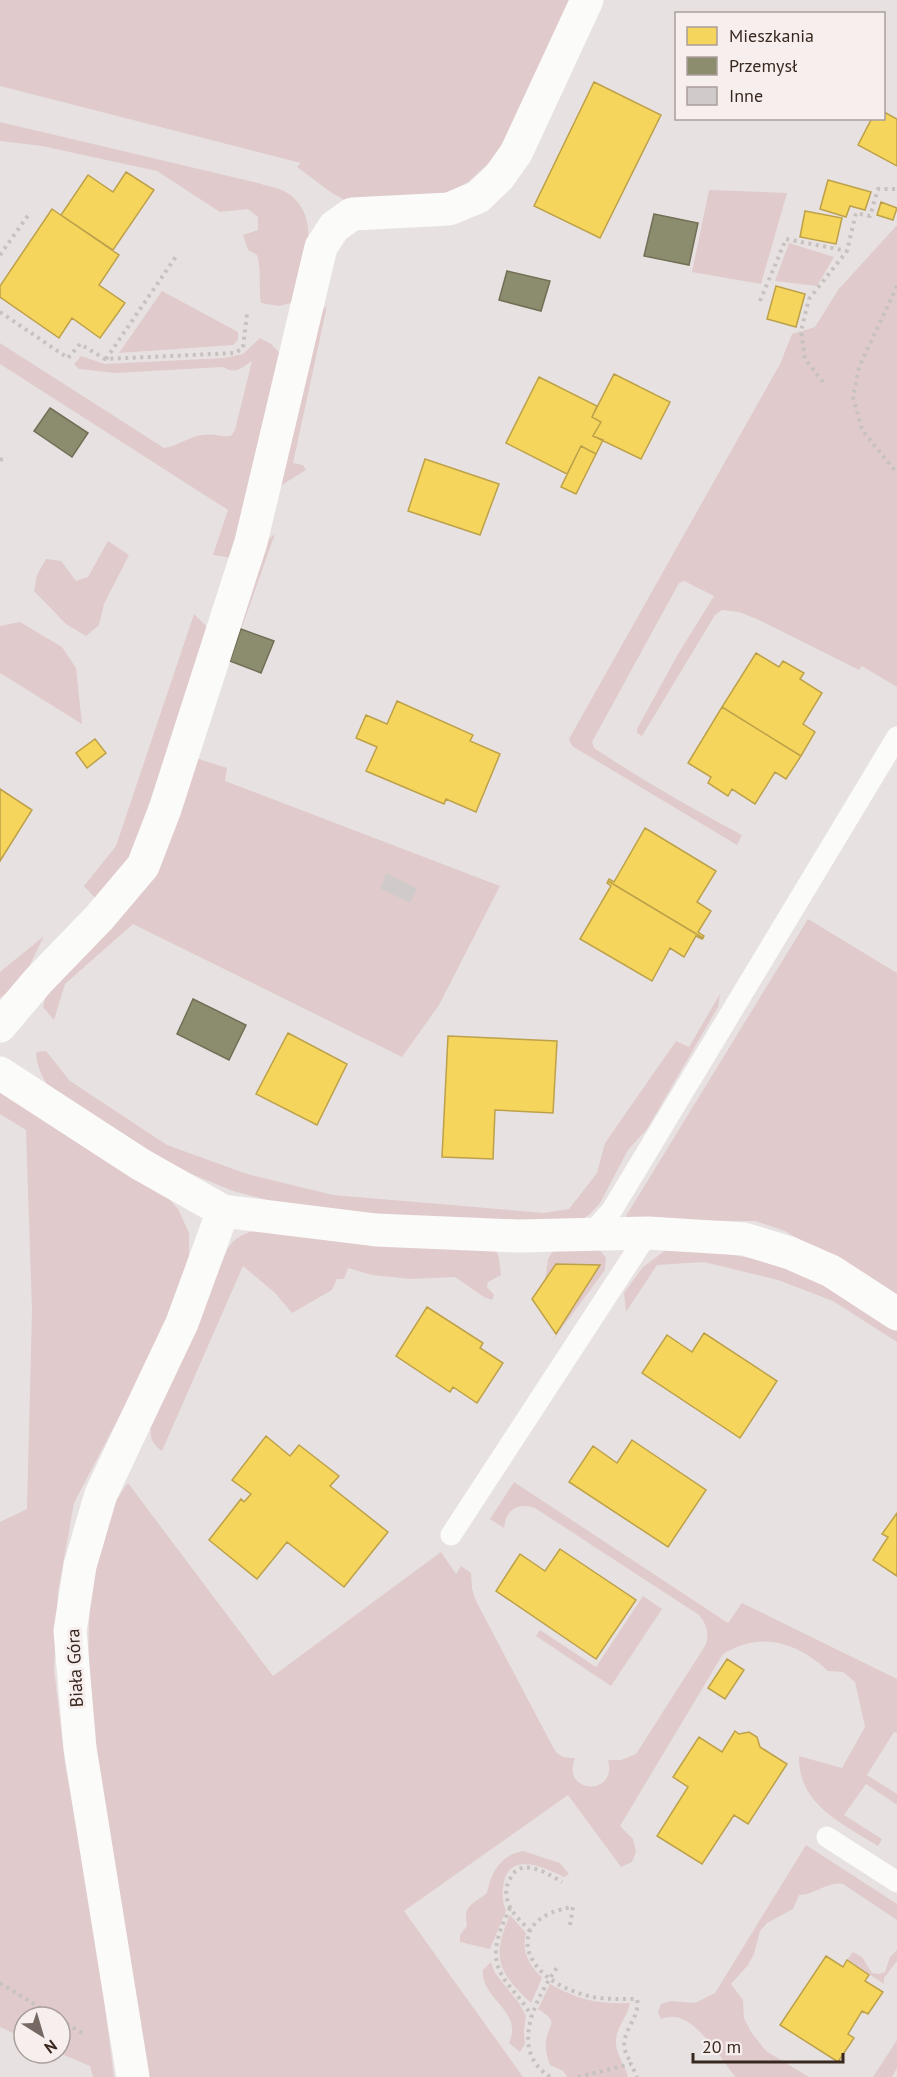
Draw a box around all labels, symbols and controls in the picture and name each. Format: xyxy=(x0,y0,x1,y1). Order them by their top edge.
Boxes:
legend xyxy=(675,12,885,120)
text: Mieszkania xyxy=(729,24,814,47)
text: Przemysł xyxy=(729,54,798,77)
text: Inne xyxy=(729,84,763,107)
street label: Biała Góra xyxy=(61,1628,88,1708)
north arrow xyxy=(12,2005,72,2065)
scale bar xyxy=(693,2026,843,2064)
text: 20 m xyxy=(702,2035,741,2058)
text: N xyxy=(41,2036,61,2058)

